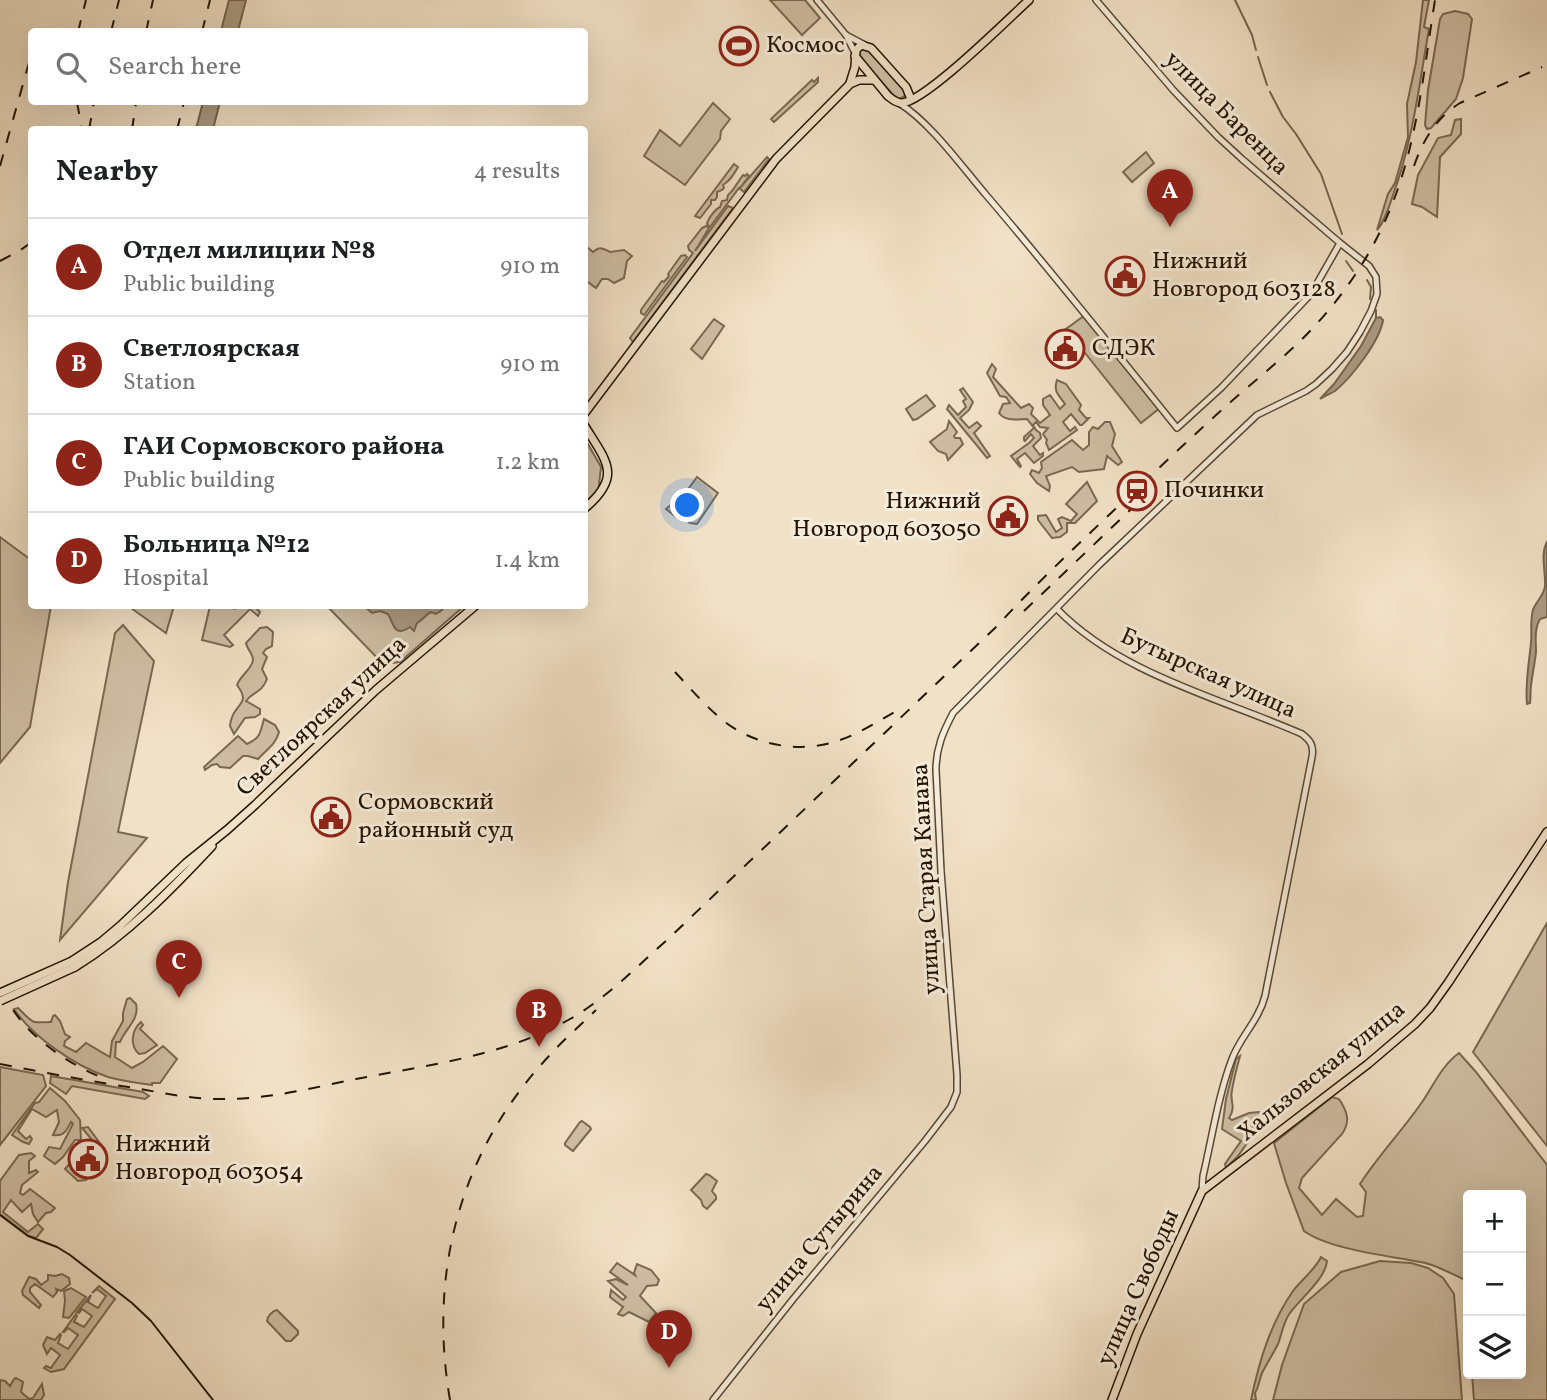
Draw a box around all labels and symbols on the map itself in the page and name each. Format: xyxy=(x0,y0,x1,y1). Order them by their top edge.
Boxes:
sports icon: Космос xyxy=(718,25,760,67)
place label: Космос xyxy=(766,29,845,63)
street label: улица Баренца xyxy=(1156,44,1296,184)
pin: A xyxy=(1147,169,1193,227)
place label: Нижний Новгород 603128 xyxy=(1152,245,1336,307)
public building icon: Нижний Новгород 603128 xyxy=(1104,255,1146,297)
public building icon: СДЭК xyxy=(1044,328,1086,370)
place label: СДЭК xyxy=(1092,332,1156,366)
station icon: Починки xyxy=(1116,470,1158,512)
place label: Починки xyxy=(1164,474,1264,508)
place label: Нижний Новгород 603050 xyxy=(793,485,981,547)
your location xyxy=(670,488,704,522)
public building icon: Нижний Новгород 603050 xyxy=(987,495,1029,537)
street label: Бутырская улица xyxy=(1115,620,1301,728)
street label: Светлоярская улица xyxy=(229,629,415,805)
street label: улица Старая Канава xyxy=(904,762,950,996)
place label: Сормовский районный суд xyxy=(358,786,514,848)
public building icon: Сормовский районный суд xyxy=(310,796,352,838)
pin: C xyxy=(156,940,202,998)
pin: B xyxy=(516,989,562,1047)
street label: Хальзовская улица xyxy=(1231,994,1413,1150)
place label: Нижний Новгород 603054 xyxy=(115,1128,304,1190)
public building icon: Нижний Новгород 603054 xyxy=(67,1138,109,1180)
street label: улица Сутырина xyxy=(748,1158,892,1320)
street label: улица Свободы xyxy=(1089,1204,1189,1372)
pin: D xyxy=(646,1310,692,1368)

